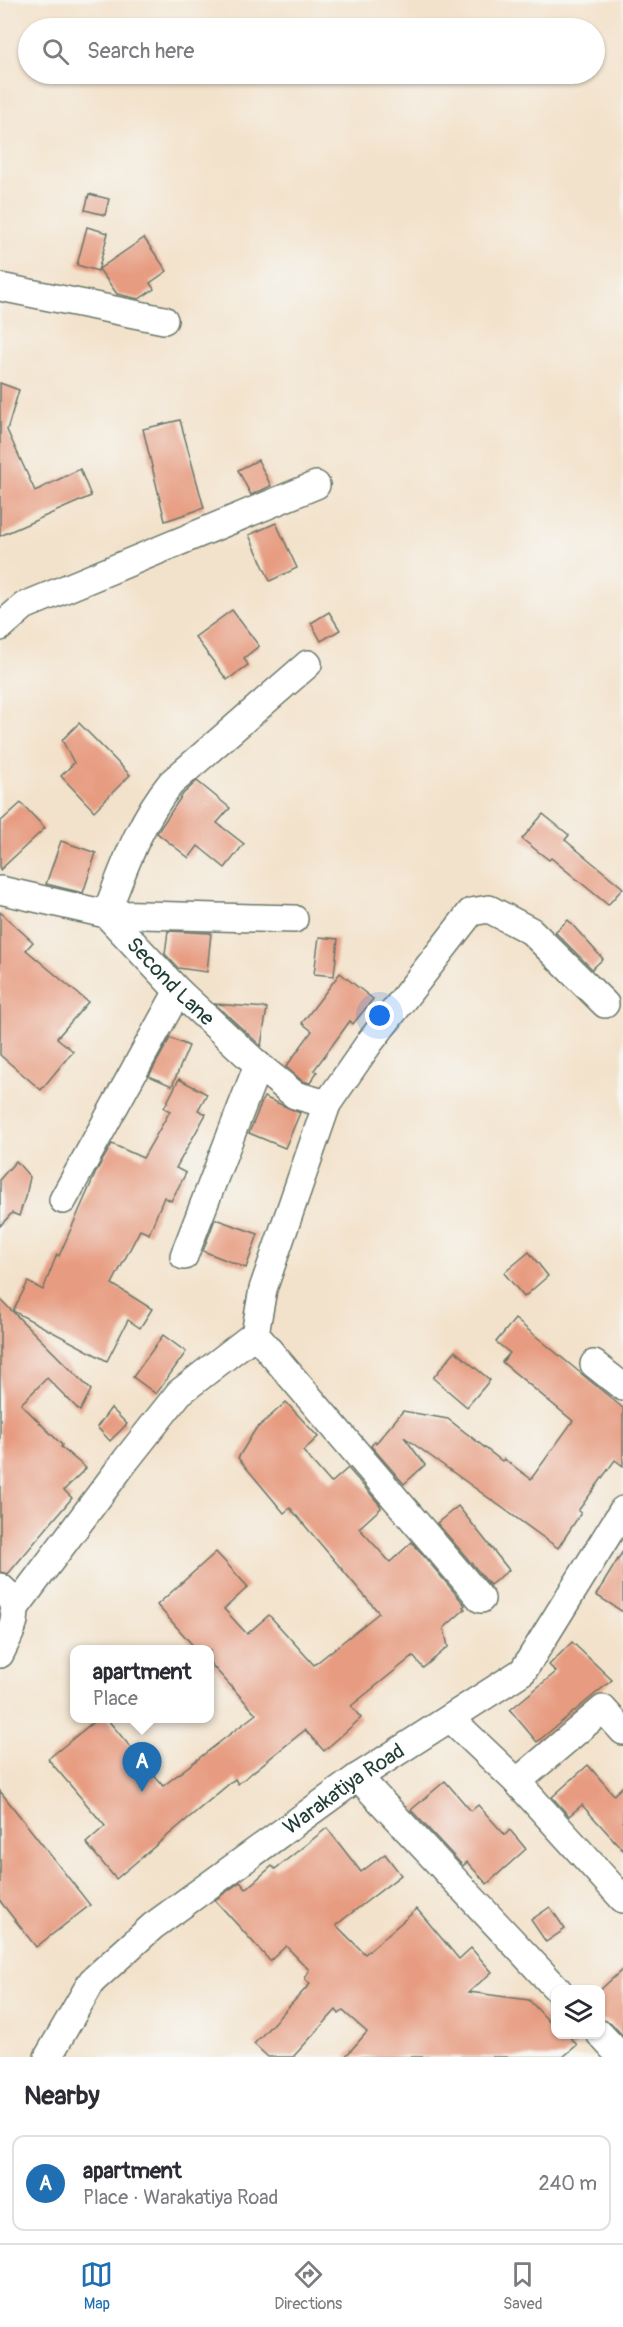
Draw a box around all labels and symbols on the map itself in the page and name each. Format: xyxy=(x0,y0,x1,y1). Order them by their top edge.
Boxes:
street label: Second Lane xyxy=(120,932,220,1032)
your location xyxy=(365,1001,394,1030)
street label: Warakatiya Road xyxy=(278,1738,410,1841)
pin: A xyxy=(122,1742,162,1792)

